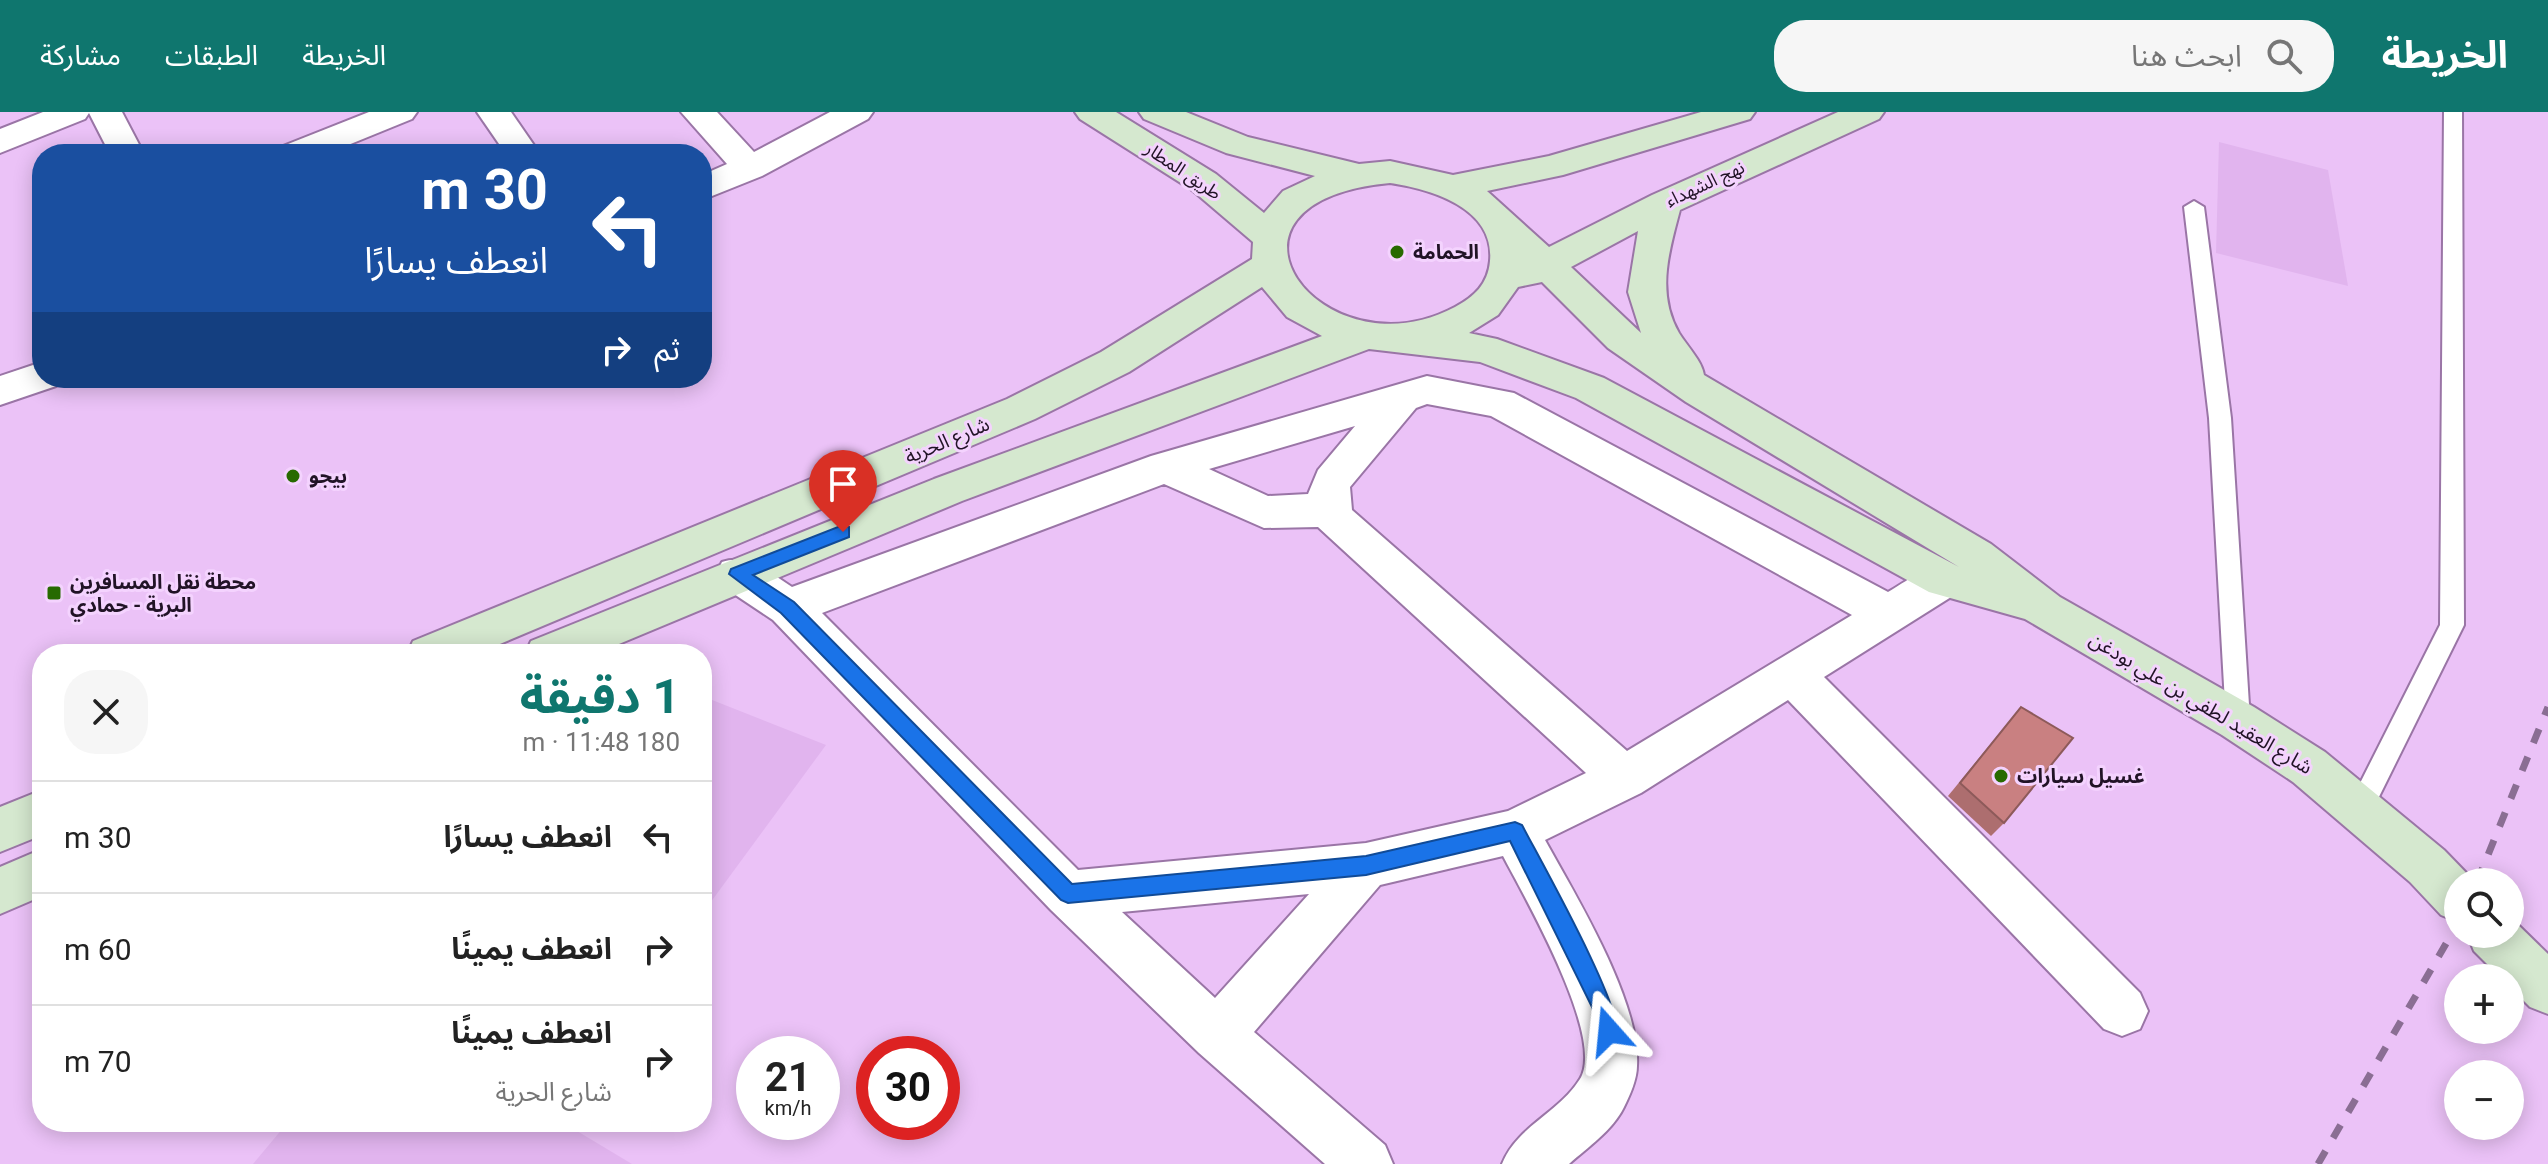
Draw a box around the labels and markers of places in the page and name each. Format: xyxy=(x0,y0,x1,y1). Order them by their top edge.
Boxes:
place label: الحمامة xyxy=(1413,240,1479,264)
marker: الحمامة xyxy=(1388,243,1406,261)
pin xyxy=(809,450,877,532)
place label: بيجو xyxy=(309,464,347,488)
marker: بيجو xyxy=(284,467,302,485)
place label: محطة نقل المسافرين البرية - حمادي xyxy=(70,570,256,622)
marker: محطة نقل المسافرين البرية - حمادي xyxy=(45,584,63,602)
place label: غسيل سيارات xyxy=(2017,764,2145,788)
marker: غسيل سيارات xyxy=(1992,767,2010,785)

